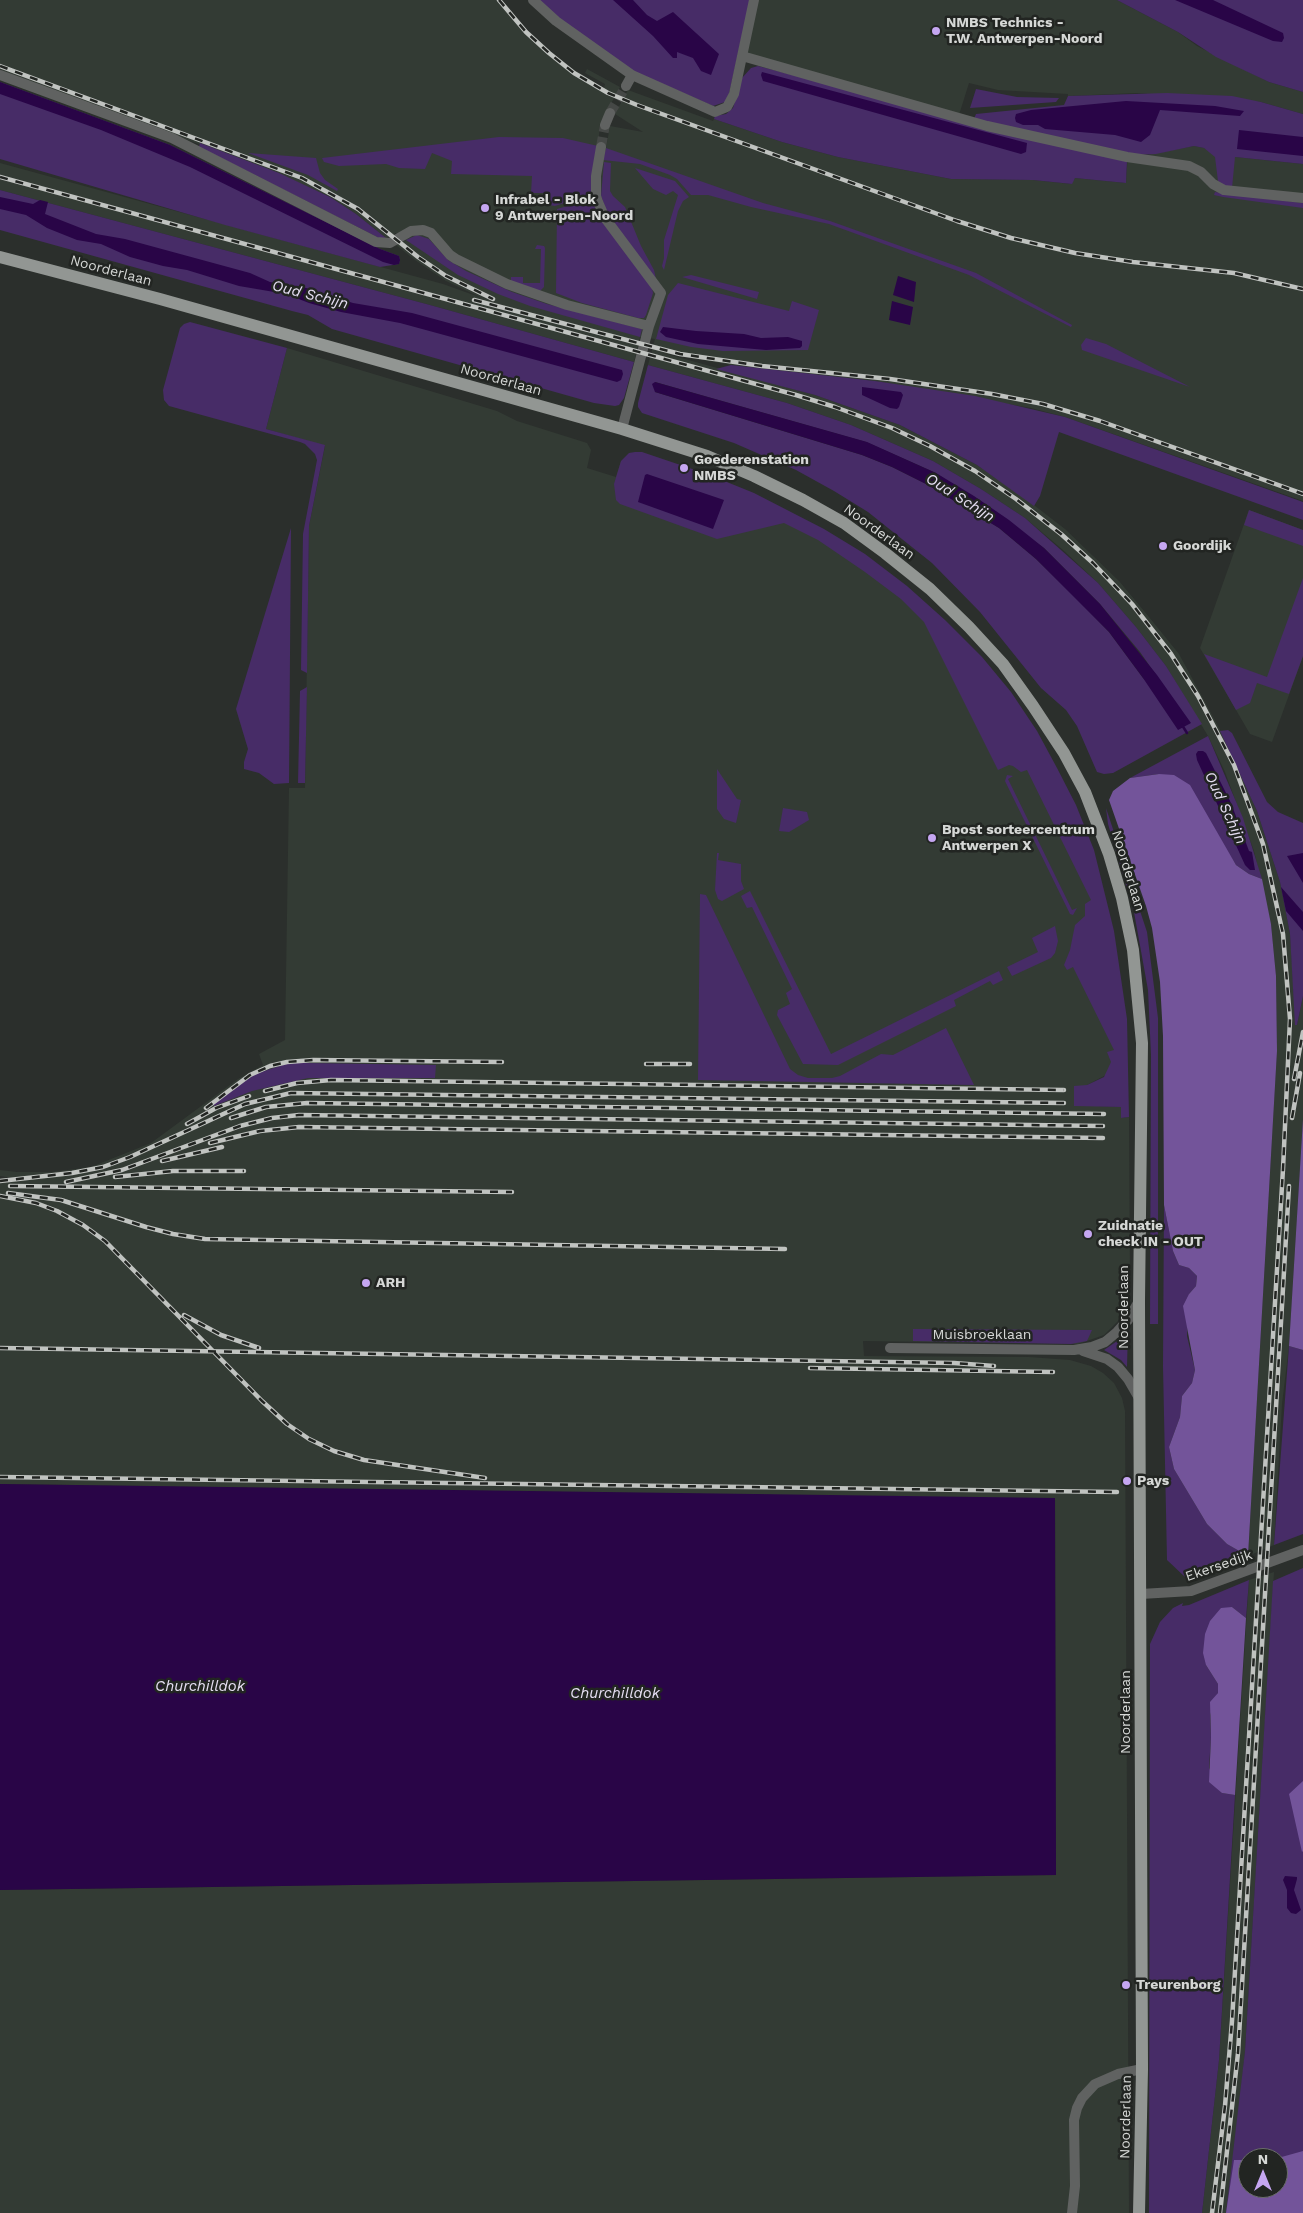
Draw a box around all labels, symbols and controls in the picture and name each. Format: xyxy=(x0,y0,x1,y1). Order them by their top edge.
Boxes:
place label: NMBS Technics - T.W. Antwerpen-Noord xyxy=(946,15,1103,48)
marker: NMBS Technics - T.W. Antwerpen-Noord xyxy=(930,25,942,37)
place label: Infrabel - Blok 9 Antwerpen-Noord xyxy=(495,192,633,224)
marker: Infrabel - Blok 9 Antwerpen-Noord xyxy=(479,202,491,214)
street label: Noorderlaan xyxy=(68,252,154,290)
water label: Oud Schijn xyxy=(270,277,350,313)
street label: Noorderlaan xyxy=(458,360,544,400)
place label: Goederenstation NMBS xyxy=(694,452,809,484)
marker: Goederenstation NMBS xyxy=(678,462,690,474)
water label: Oud Schijn xyxy=(922,470,998,526)
street label: Noorderlaan xyxy=(840,501,918,563)
place label: Goordijk xyxy=(1173,538,1231,554)
marker: Goordijk xyxy=(1157,540,1169,552)
water label: Oud Schijn xyxy=(1200,769,1250,847)
place label: Bpost sorteercentrum Antwerpen X xyxy=(942,822,1095,854)
street label: Noorderlaan xyxy=(1108,828,1148,914)
marker: Bpost sorteercentrum Antwerpen X xyxy=(926,832,938,844)
place label: Zuidnatie check IN - OUT xyxy=(1098,1218,1203,1250)
marker: Zuidnatie check IN - OUT xyxy=(1082,1228,1094,1240)
street label: Noorderlaan xyxy=(1116,1265,1132,1349)
place label: ARH xyxy=(376,1275,406,1291)
marker: ARH xyxy=(360,1277,372,1289)
street label: Muisbroeklaan xyxy=(932,1327,1032,1343)
place label: Pays xyxy=(1137,1473,1169,1489)
marker: Pays xyxy=(1121,1475,1133,1487)
street label: Ekersedijk xyxy=(1183,1547,1255,1585)
street label: Noorderlaan xyxy=(1118,1670,1134,1754)
water label: Churchilldok xyxy=(155,1678,245,1696)
water label: Churchilldok xyxy=(570,1685,660,1703)
place label: Treurenborg xyxy=(1136,1977,1221,1993)
marker: Treurenborg xyxy=(1120,1979,1132,1991)
street label: Noorderlaan xyxy=(1117,2075,1135,2159)
north arrow xyxy=(1238,2148,1288,2198)
text: N xyxy=(1258,2151,1268,2167)

